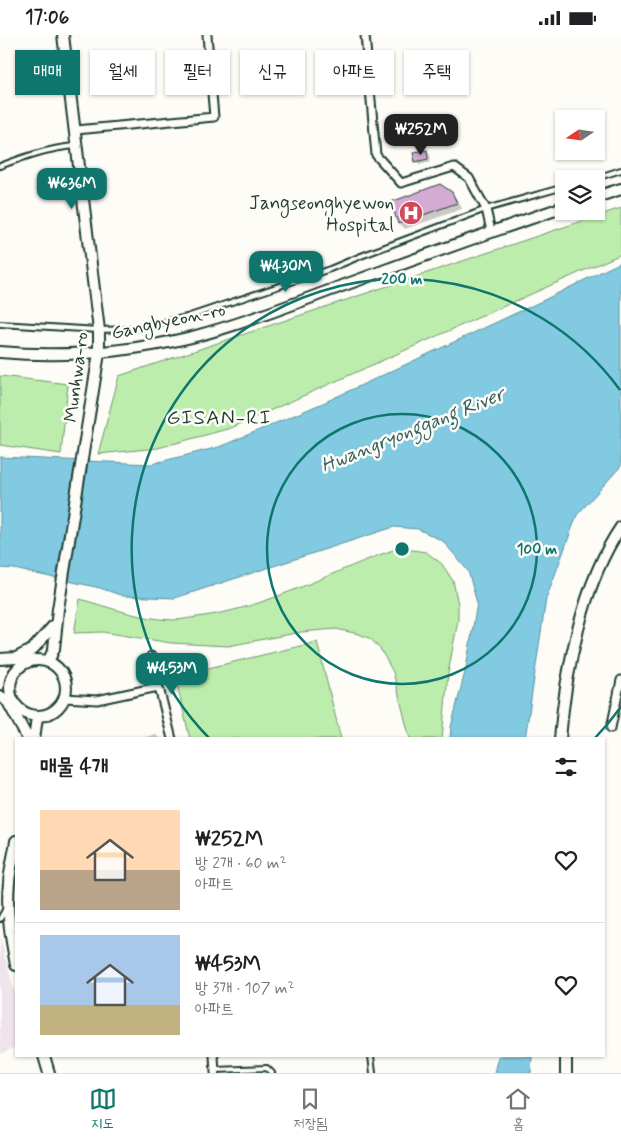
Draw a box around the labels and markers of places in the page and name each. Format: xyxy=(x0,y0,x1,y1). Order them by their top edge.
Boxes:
pin: ₩252M xyxy=(386,113,456,156)
pin: ₩636M xyxy=(37,167,107,210)
place label: Jangseonghyewon Hospital xyxy=(249,191,394,238)
hospital icon: Jangseonghyewon Hospital xyxy=(398,200,424,226)
pin: ₩430M xyxy=(251,251,321,293)
centre of rings xyxy=(393,540,411,558)
pin: ₩453M xyxy=(137,653,207,695)

